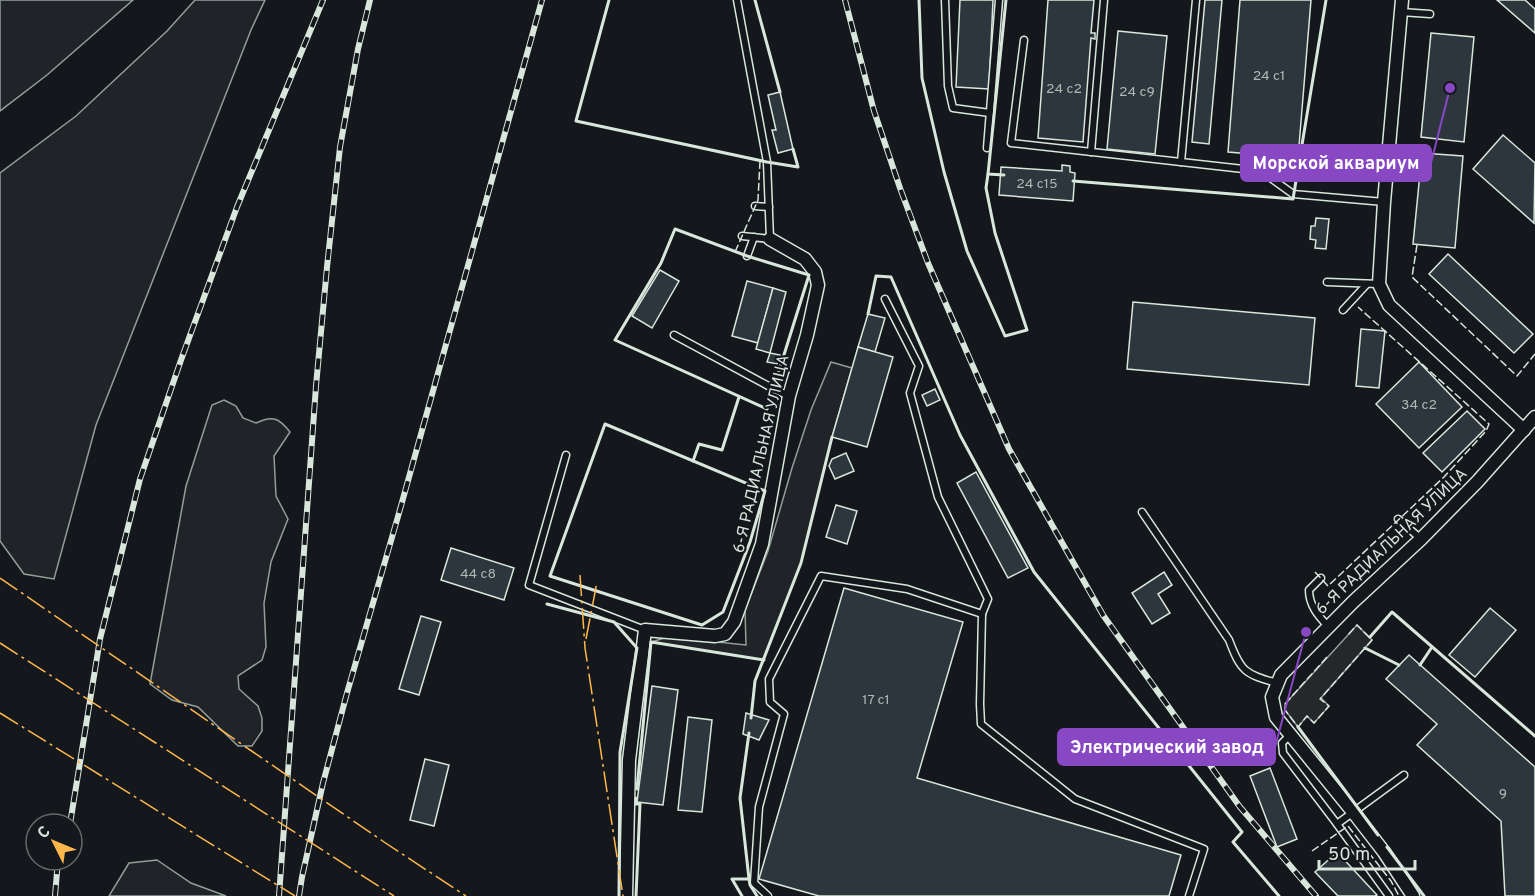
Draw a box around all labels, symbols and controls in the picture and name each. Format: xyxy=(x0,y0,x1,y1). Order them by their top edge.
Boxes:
house number: 24 с1 xyxy=(1253,68,1285,85)
house number: 24 с2 xyxy=(1046,81,1082,98)
house number: 24 с9 xyxy=(1119,84,1155,101)
callout: Морской аквариум xyxy=(1241,145,1431,181)
text: Морской аквариум xyxy=(1253,153,1419,176)
house number: 24 с15 xyxy=(1016,176,1058,193)
street label: 6-Я РАДИАЛЬНАЯ УЛИЦА xyxy=(729,353,795,555)
house number: 34 с2 xyxy=(1401,397,1437,414)
street label: 6-Я РАДИАЛЬНАЯ УЛИЦА xyxy=(1312,464,1472,620)
house number: 44 с8 xyxy=(460,566,496,583)
house number: 17 с1 xyxy=(862,692,890,709)
callout: Электрический завод xyxy=(1058,729,1275,765)
text: Электрический завод xyxy=(1070,737,1264,760)
house number: 9 xyxy=(1499,786,1507,803)
north arrow xyxy=(24,812,84,872)
text: С xyxy=(34,823,55,844)
scale bar xyxy=(1319,833,1415,871)
text: 50 m xyxy=(1328,844,1370,867)

